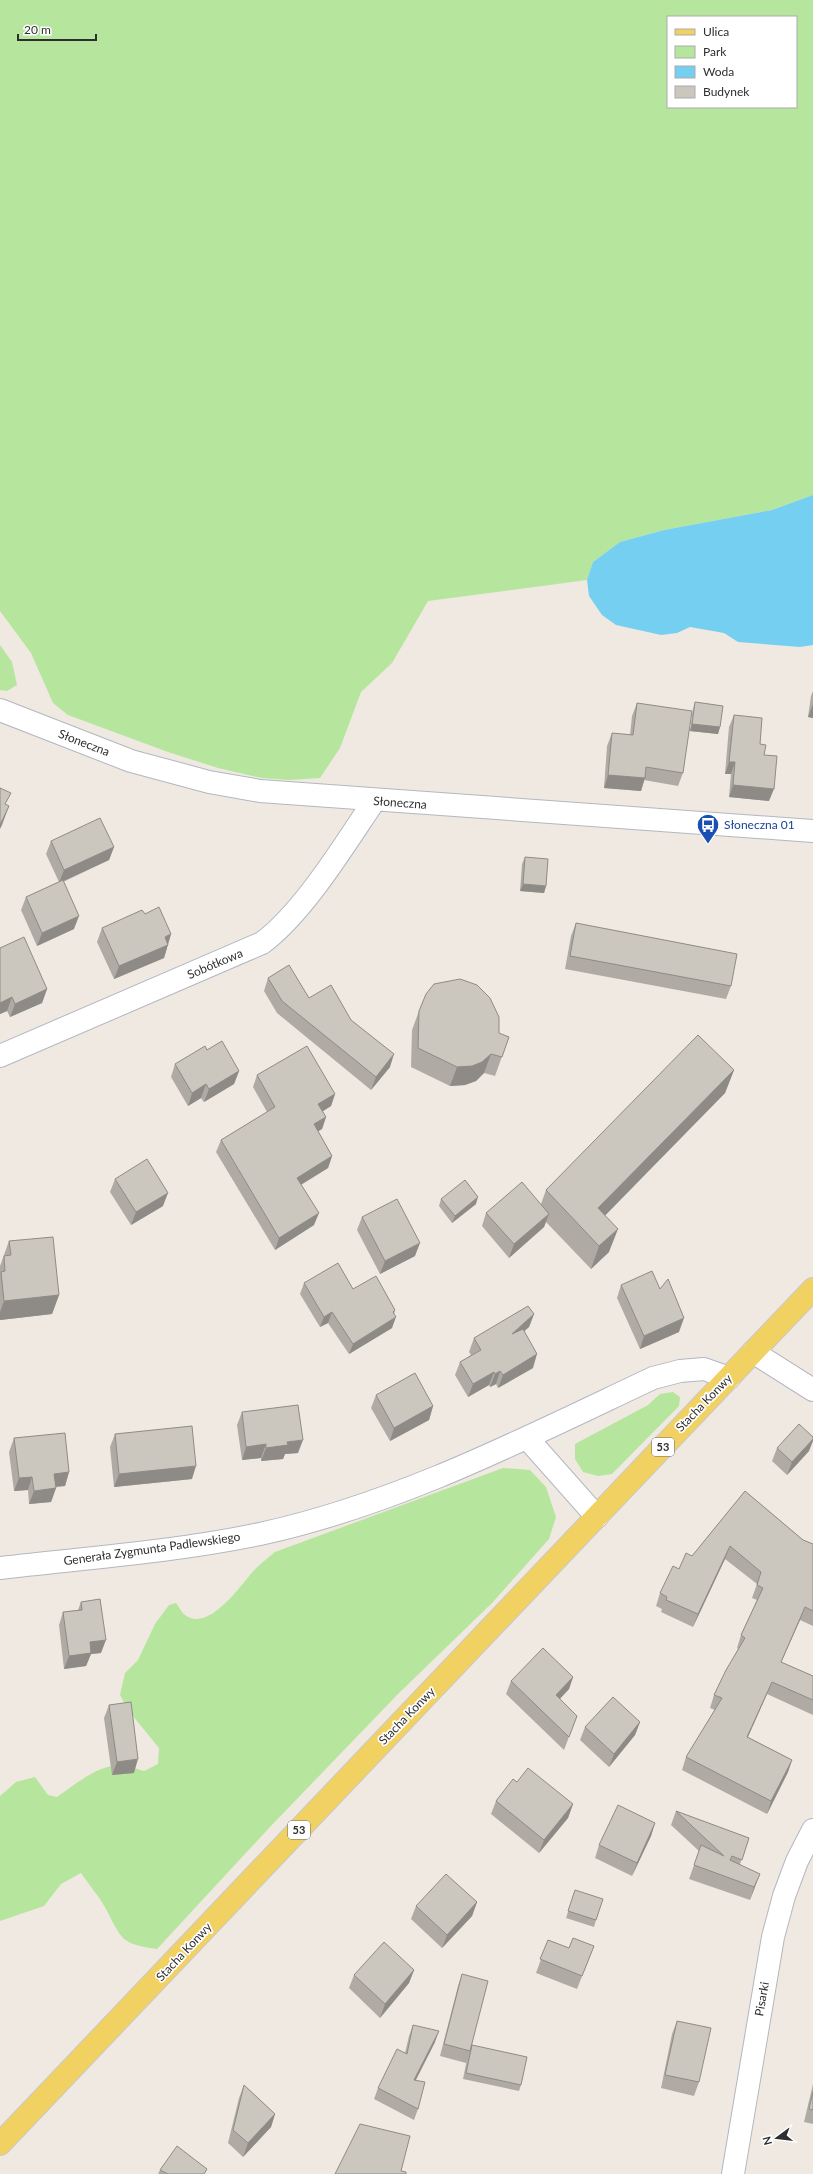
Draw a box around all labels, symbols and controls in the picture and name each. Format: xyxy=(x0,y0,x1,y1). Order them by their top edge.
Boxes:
scale bar xyxy=(18,16,96,42)
legend xyxy=(667,16,797,108)
text: 20 m xyxy=(24,22,51,37)
text: Ulica xyxy=(703,24,729,39)
text: Park xyxy=(703,44,727,59)
text: Woda xyxy=(703,64,734,79)
text: Budynek xyxy=(703,84,750,99)
street label: Słoneczna xyxy=(56,726,112,759)
street label: Słoneczna xyxy=(373,793,427,812)
bus stop icon: Słoneczna 01 xyxy=(695,812,721,845)
place label: Słoneczna 01 xyxy=(724,817,795,832)
street label: Sobótkowa xyxy=(185,945,245,982)
street label: Stacha Konwy xyxy=(672,1370,735,1435)
road number: 53 xyxy=(652,1438,674,1456)
street label: Generała Zygmunta Padlewskiego xyxy=(63,1529,241,1568)
street label: Stacha Konwy xyxy=(375,1683,438,1748)
road number: 53 xyxy=(288,1821,310,1839)
street label: Stacha Konwy xyxy=(153,1919,215,1984)
street label: Pisarki xyxy=(751,1980,772,2017)
north arrow xyxy=(757,2118,797,2158)
text: N xyxy=(759,2135,774,2146)

